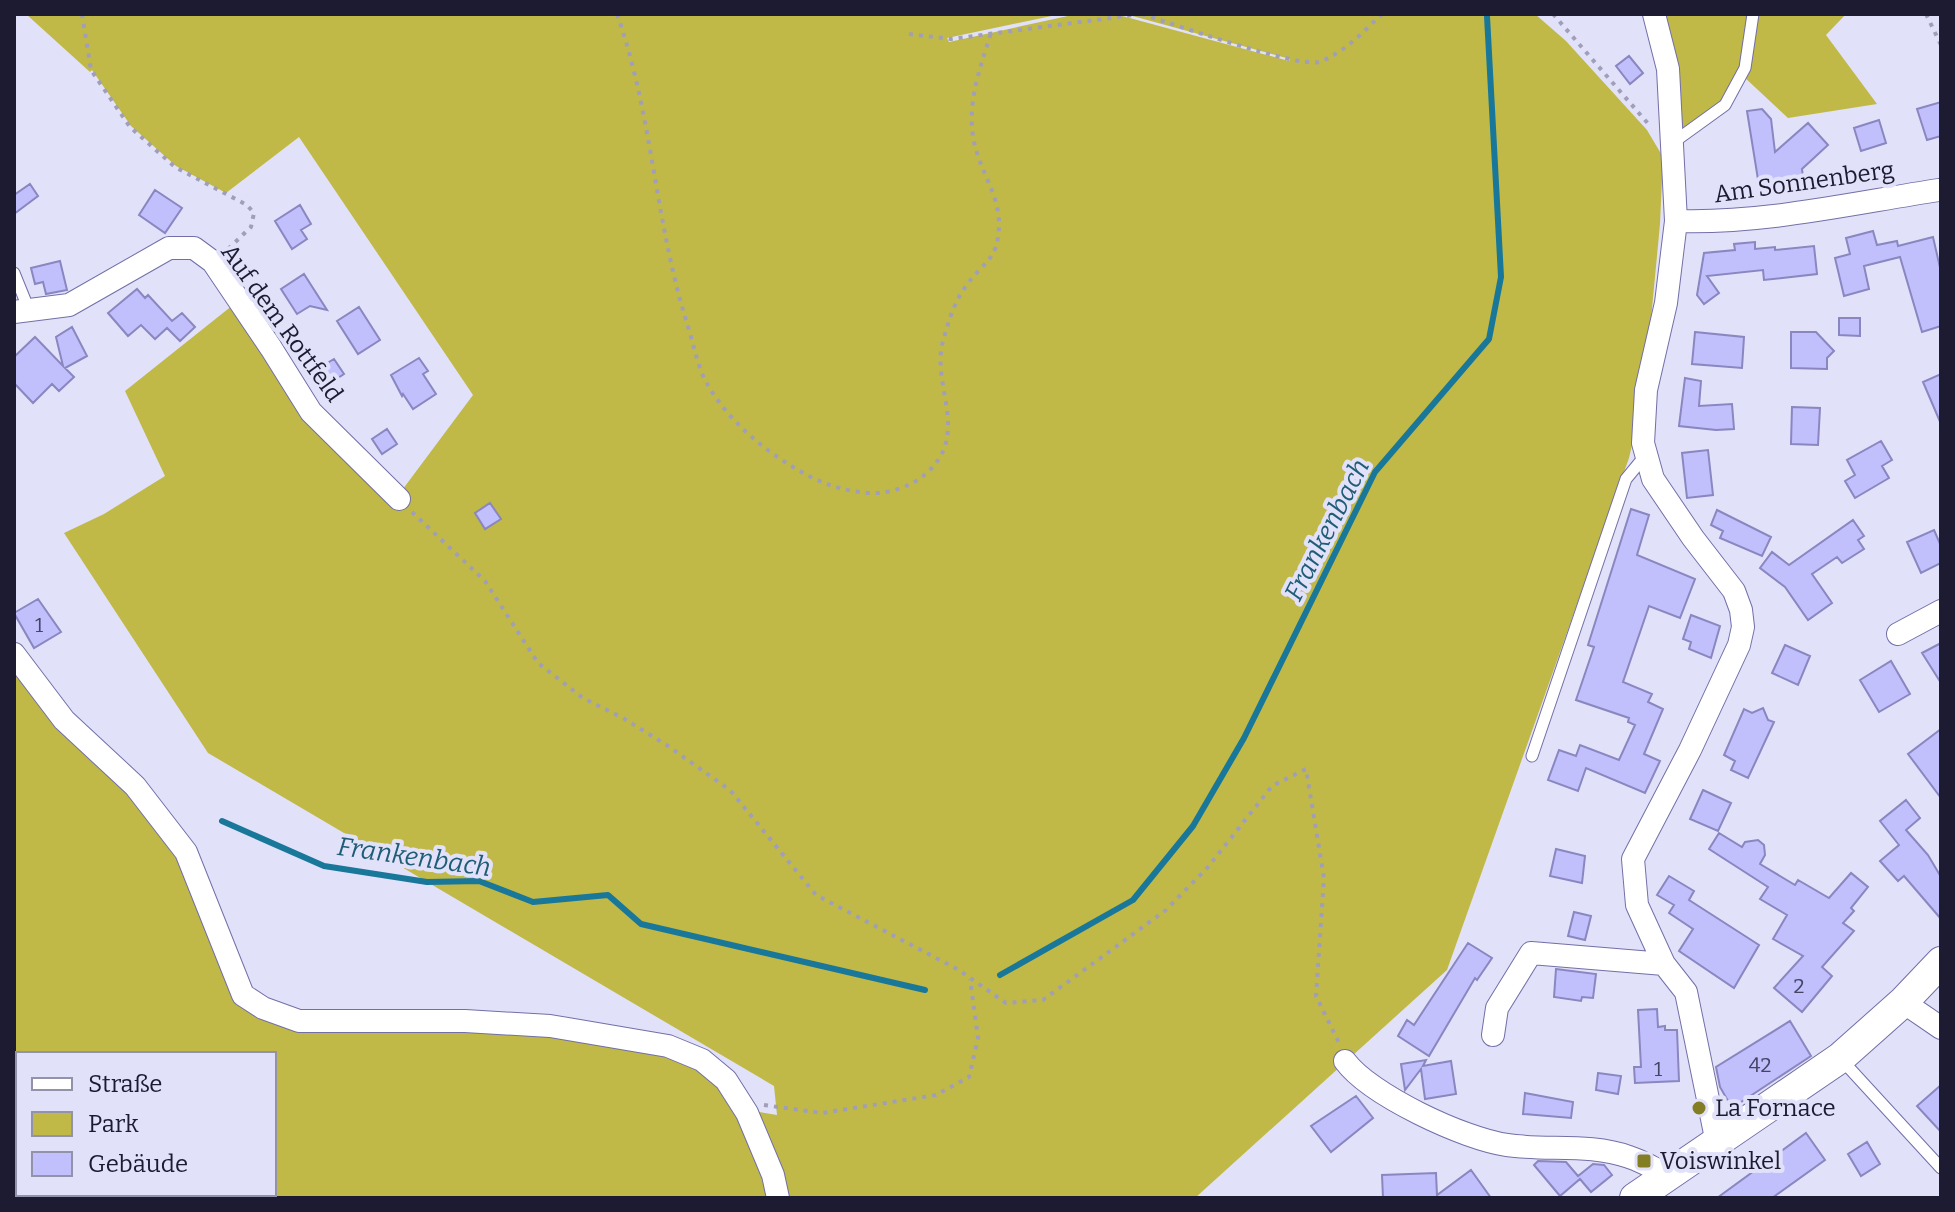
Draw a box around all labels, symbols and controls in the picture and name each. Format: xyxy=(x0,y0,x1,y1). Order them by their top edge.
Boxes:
street label: Am Sonnenberg xyxy=(1712,156,1896,208)
street label: Auf dem Rottfeld xyxy=(215,239,349,407)
water label: Frankenbach xyxy=(1278,454,1376,606)
house number: 1 xyxy=(35,613,43,637)
water label: Frankenbach xyxy=(335,831,493,883)
house number: 2 xyxy=(1794,974,1804,998)
legend xyxy=(16,1052,276,1196)
house number: 42 xyxy=(1749,1053,1771,1077)
house number: 1 xyxy=(1654,1057,1662,1081)
text: Straße xyxy=(88,1070,162,1098)
place label: La Fornace xyxy=(1715,1094,1836,1122)
marker: La Fornace xyxy=(1690,1099,1708,1117)
text: Park xyxy=(88,1110,139,1138)
place label: Voiswinkel xyxy=(1660,1147,1781,1175)
text: Gebäude xyxy=(88,1150,188,1178)
marker: Voiswinkel xyxy=(1635,1152,1653,1170)

